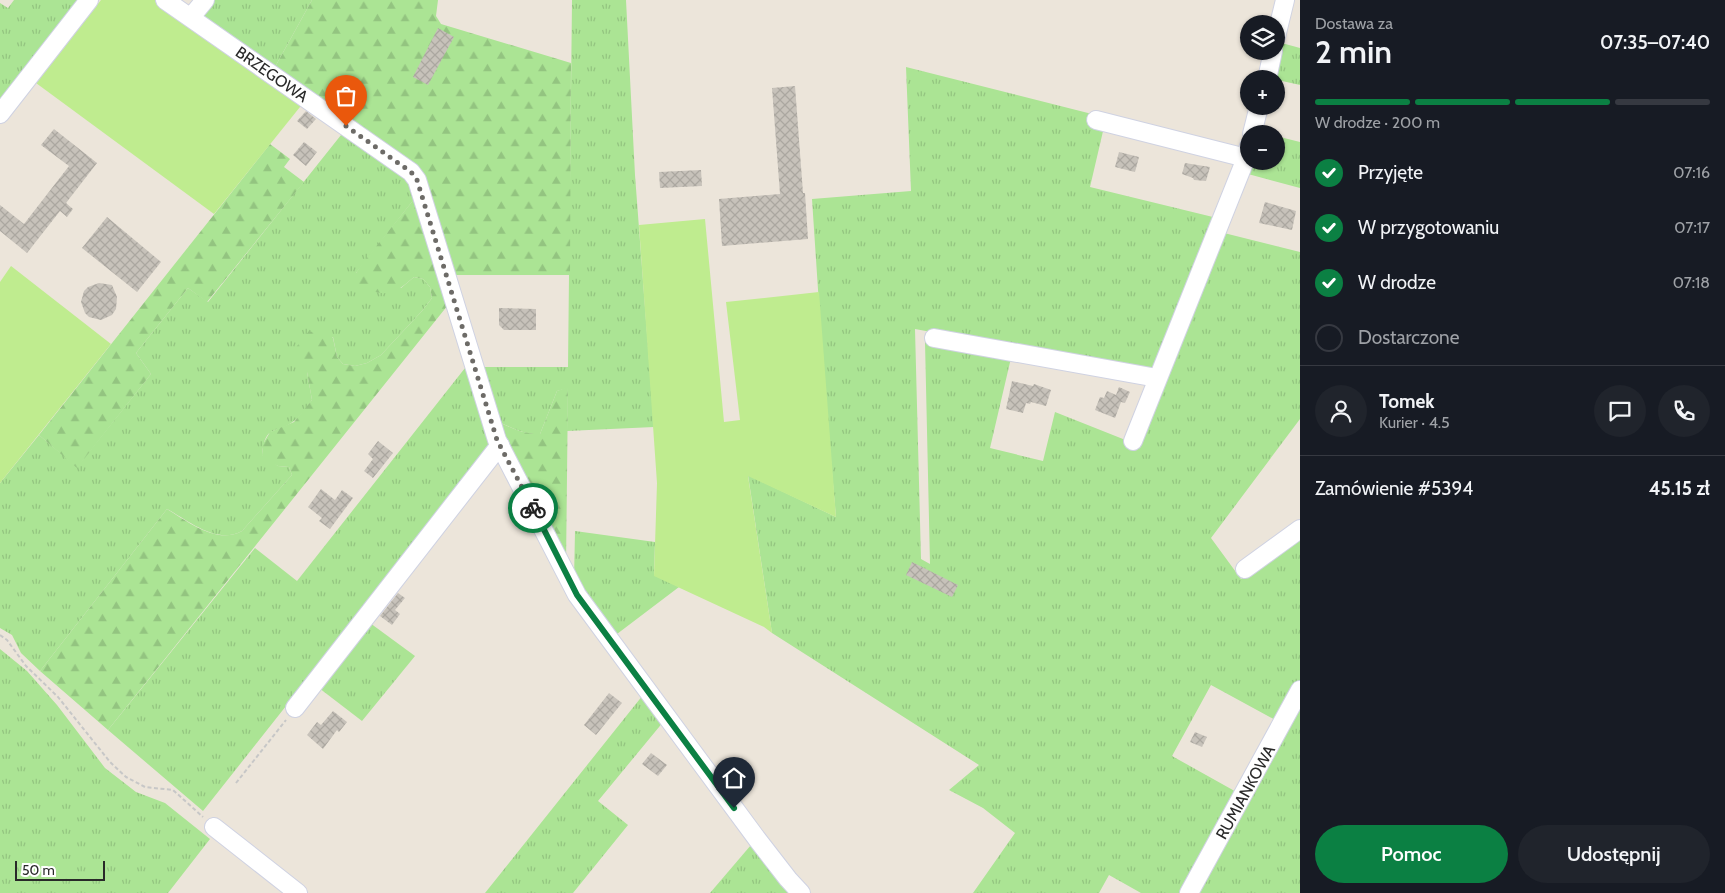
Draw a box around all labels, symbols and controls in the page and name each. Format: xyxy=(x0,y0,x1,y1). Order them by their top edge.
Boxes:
text: Dostawa za xyxy=(1315,14,1393,33)
map controls xyxy=(1240,15,1285,170)
button: layers xyxy=(1240,15,1285,60)
text: 07:35–07:40 xyxy=(1600,31,1710,54)
text: 2 min xyxy=(1315,32,1392,71)
street label: BRZEGOWA xyxy=(232,43,312,106)
button: + xyxy=(1240,70,1285,115)
pin xyxy=(325,75,367,126)
icon: bag xyxy=(332,82,360,110)
text: W drodze · 200 m xyxy=(1315,113,1440,132)
button: − xyxy=(1240,125,1285,170)
icon: check xyxy=(1315,159,1343,187)
text: Przyjęte xyxy=(1358,161,1423,184)
text: 07:16 xyxy=(1673,163,1710,182)
icon: check xyxy=(1315,214,1343,242)
text: W przygotowaniu xyxy=(1358,216,1499,239)
text: 07:17 xyxy=(1674,218,1710,237)
icon: check xyxy=(1315,269,1343,297)
text: W drodze xyxy=(1358,271,1436,294)
text: 07:18 xyxy=(1673,273,1710,292)
text: Dostarczone xyxy=(1358,326,1459,349)
button: person xyxy=(1315,385,1367,437)
button: chat xyxy=(1594,385,1646,437)
button: phone xyxy=(1658,385,1710,437)
text: Tomek xyxy=(1379,390,1434,413)
text: Kurier · 4.5 xyxy=(1379,413,1450,432)
text: Zamówienie #5394 xyxy=(1315,477,1473,500)
text: 45.15 zł xyxy=(1649,477,1710,500)
courier xyxy=(508,483,558,533)
icon: bike xyxy=(519,494,547,522)
street label: RUMIANKOWA xyxy=(1212,742,1279,843)
pin xyxy=(713,757,755,808)
icon: home xyxy=(720,764,748,792)
button: Pomoc xyxy=(1315,825,1508,883)
button: Udostępnij xyxy=(1518,825,1710,883)
scale bar xyxy=(15,858,105,881)
text: 50 m xyxy=(22,861,55,879)

